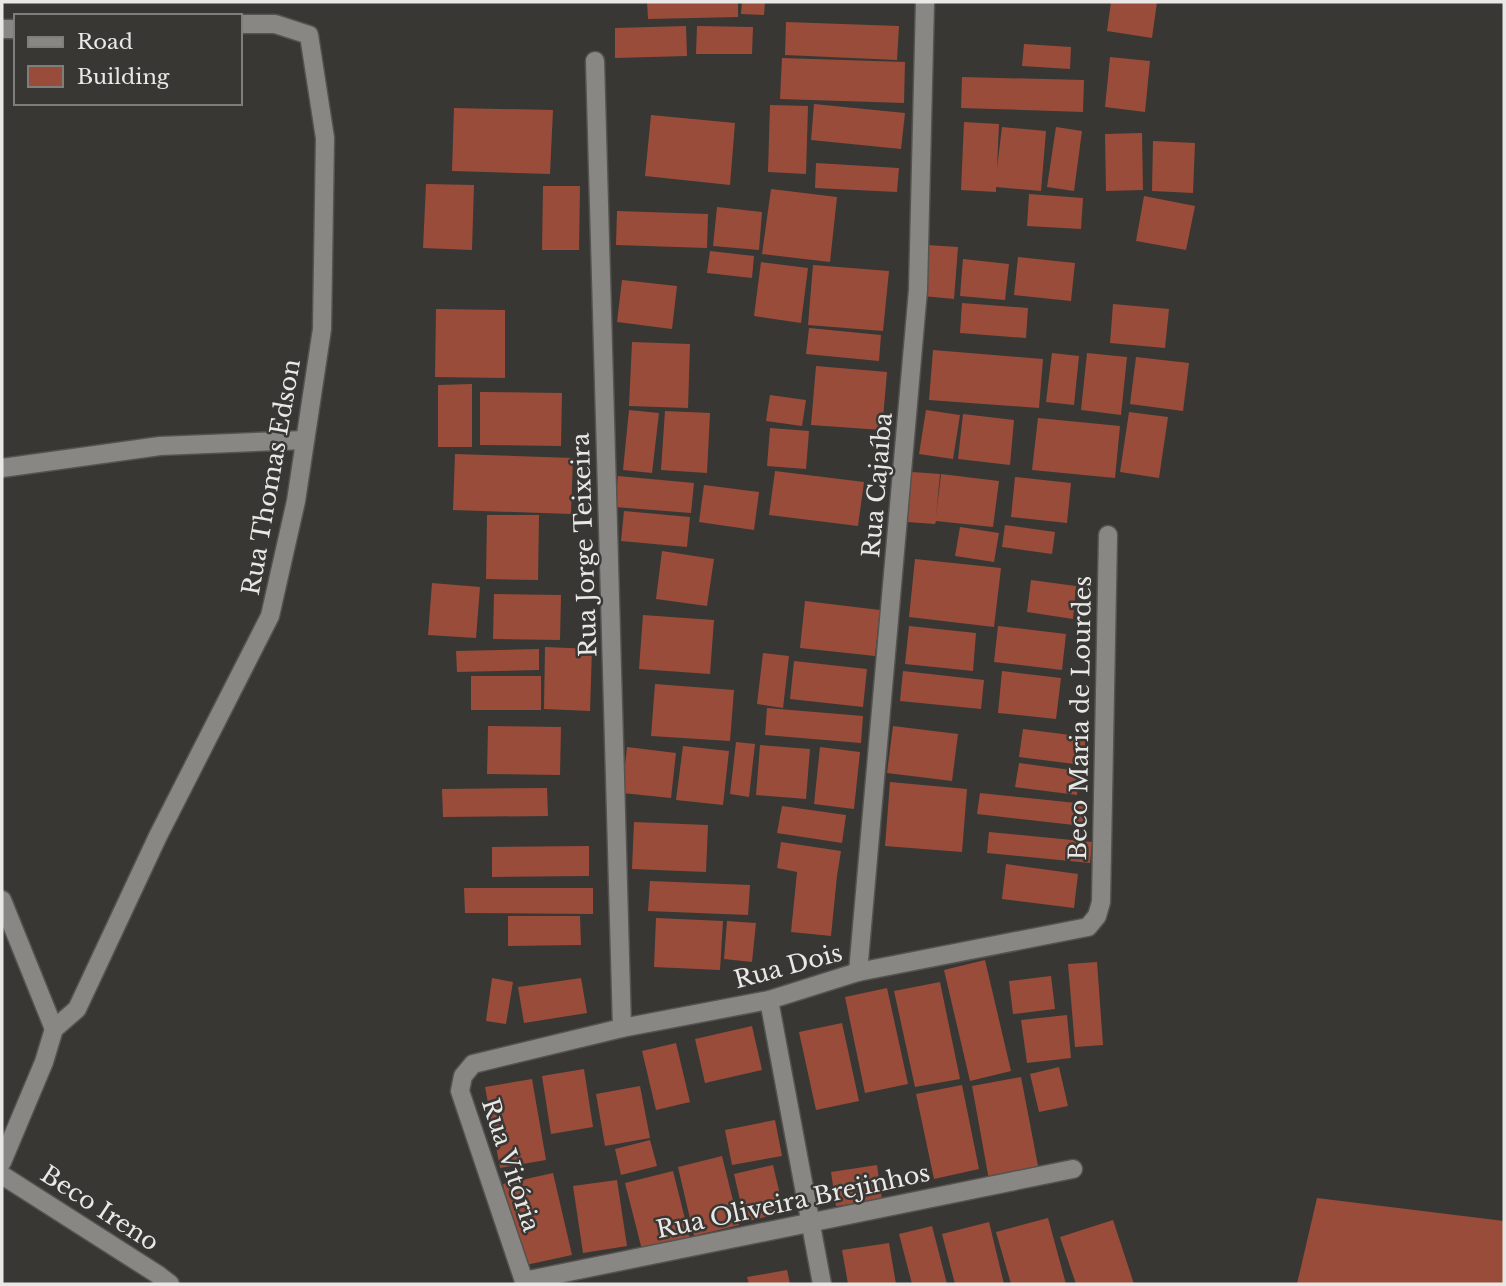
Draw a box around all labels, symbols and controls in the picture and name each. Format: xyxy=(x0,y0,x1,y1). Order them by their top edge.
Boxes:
legend xyxy=(14,14,242,105)
text: Road xyxy=(77,29,133,55)
text: Building xyxy=(77,64,170,90)
street label: Rua Thomas Edson xyxy=(236,357,306,597)
street label: Rua Cajaíba xyxy=(856,411,898,559)
street label: Rua Jorge Teixeira xyxy=(566,432,602,658)
street label: Beco Maria de Lourdes xyxy=(1063,575,1097,861)
street label: Rua Dois xyxy=(731,938,845,994)
street label: Rua Vitória xyxy=(476,1095,546,1236)
street label: Rua Oliveira Brejinhos xyxy=(653,1158,933,1244)
street label: Beco Ireno xyxy=(36,1159,164,1257)

